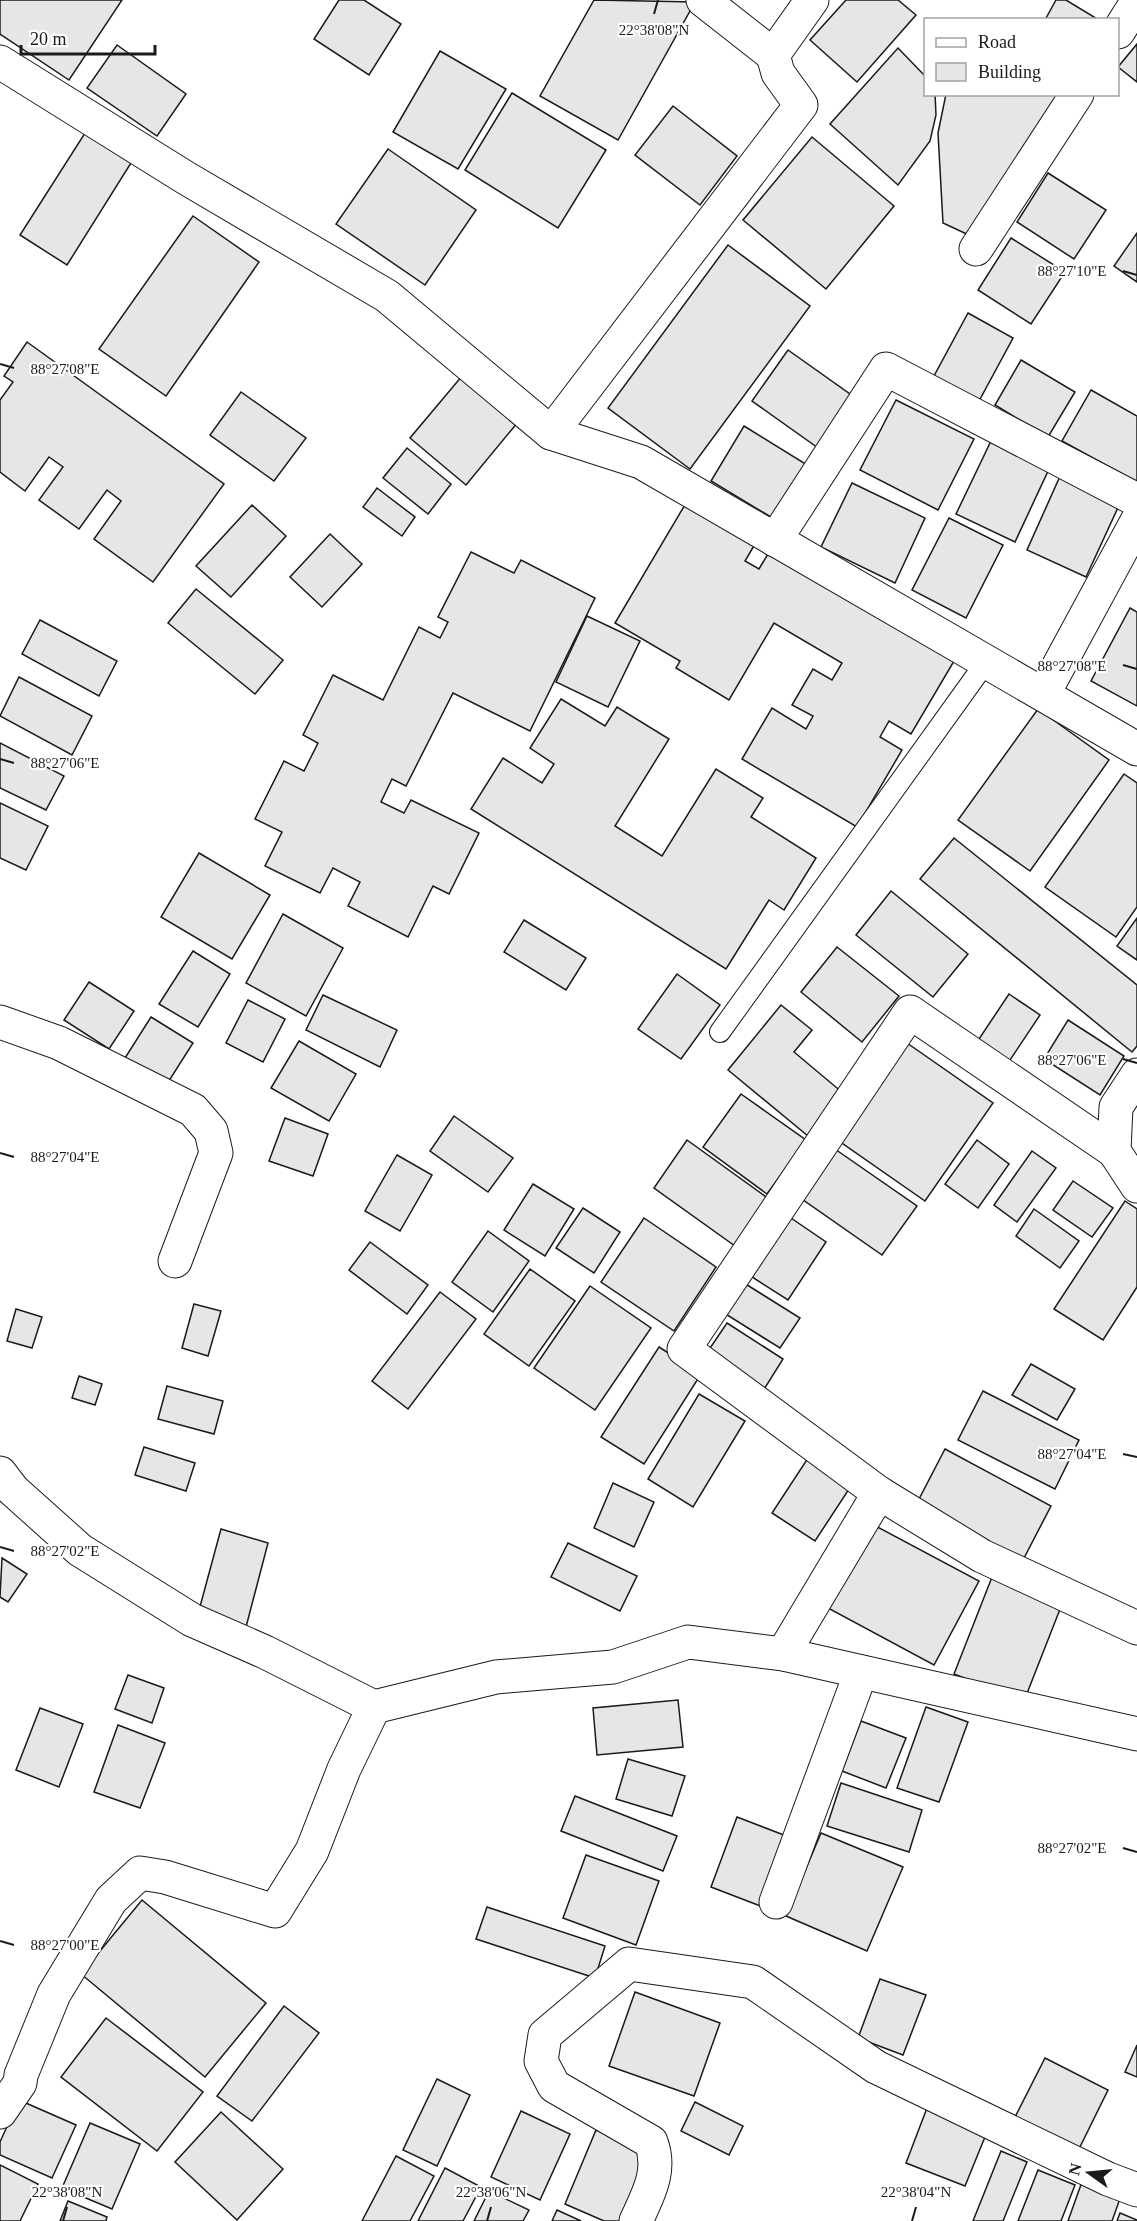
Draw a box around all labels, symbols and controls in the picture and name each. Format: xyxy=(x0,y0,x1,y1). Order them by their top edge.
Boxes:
scale bar xyxy=(21,18,154,56)
legend xyxy=(924,18,1119,96)
text: 22°38'08"N xyxy=(619,22,689,38)
text: 20 m xyxy=(30,29,67,49)
text: Road xyxy=(978,32,1016,52)
text: Building xyxy=(978,62,1041,82)
text: 88°27'10"E xyxy=(1038,263,1107,279)
text: 88°27'08"E xyxy=(31,361,100,377)
text: 88°27'08"E xyxy=(1038,658,1107,674)
text: 88°27'06"E xyxy=(31,755,100,771)
text: 88°27'06"E xyxy=(1038,1052,1107,1068)
text: 88°27'04"E xyxy=(31,1149,100,1165)
text: 88°27'04"E xyxy=(1038,1446,1107,1462)
text: 88°27'02"E xyxy=(31,1543,100,1559)
text: 88°27'02"E xyxy=(1038,1840,1107,1856)
text: 88°27'00"E xyxy=(31,1937,100,1953)
north arrow xyxy=(1059,2143,1119,2203)
text: N xyxy=(1065,2161,1085,2177)
text: 22°38'08"N xyxy=(32,2184,102,2200)
text: 22°38'06"N xyxy=(456,2184,526,2200)
text: 22°38'04"N xyxy=(881,2184,951,2200)

